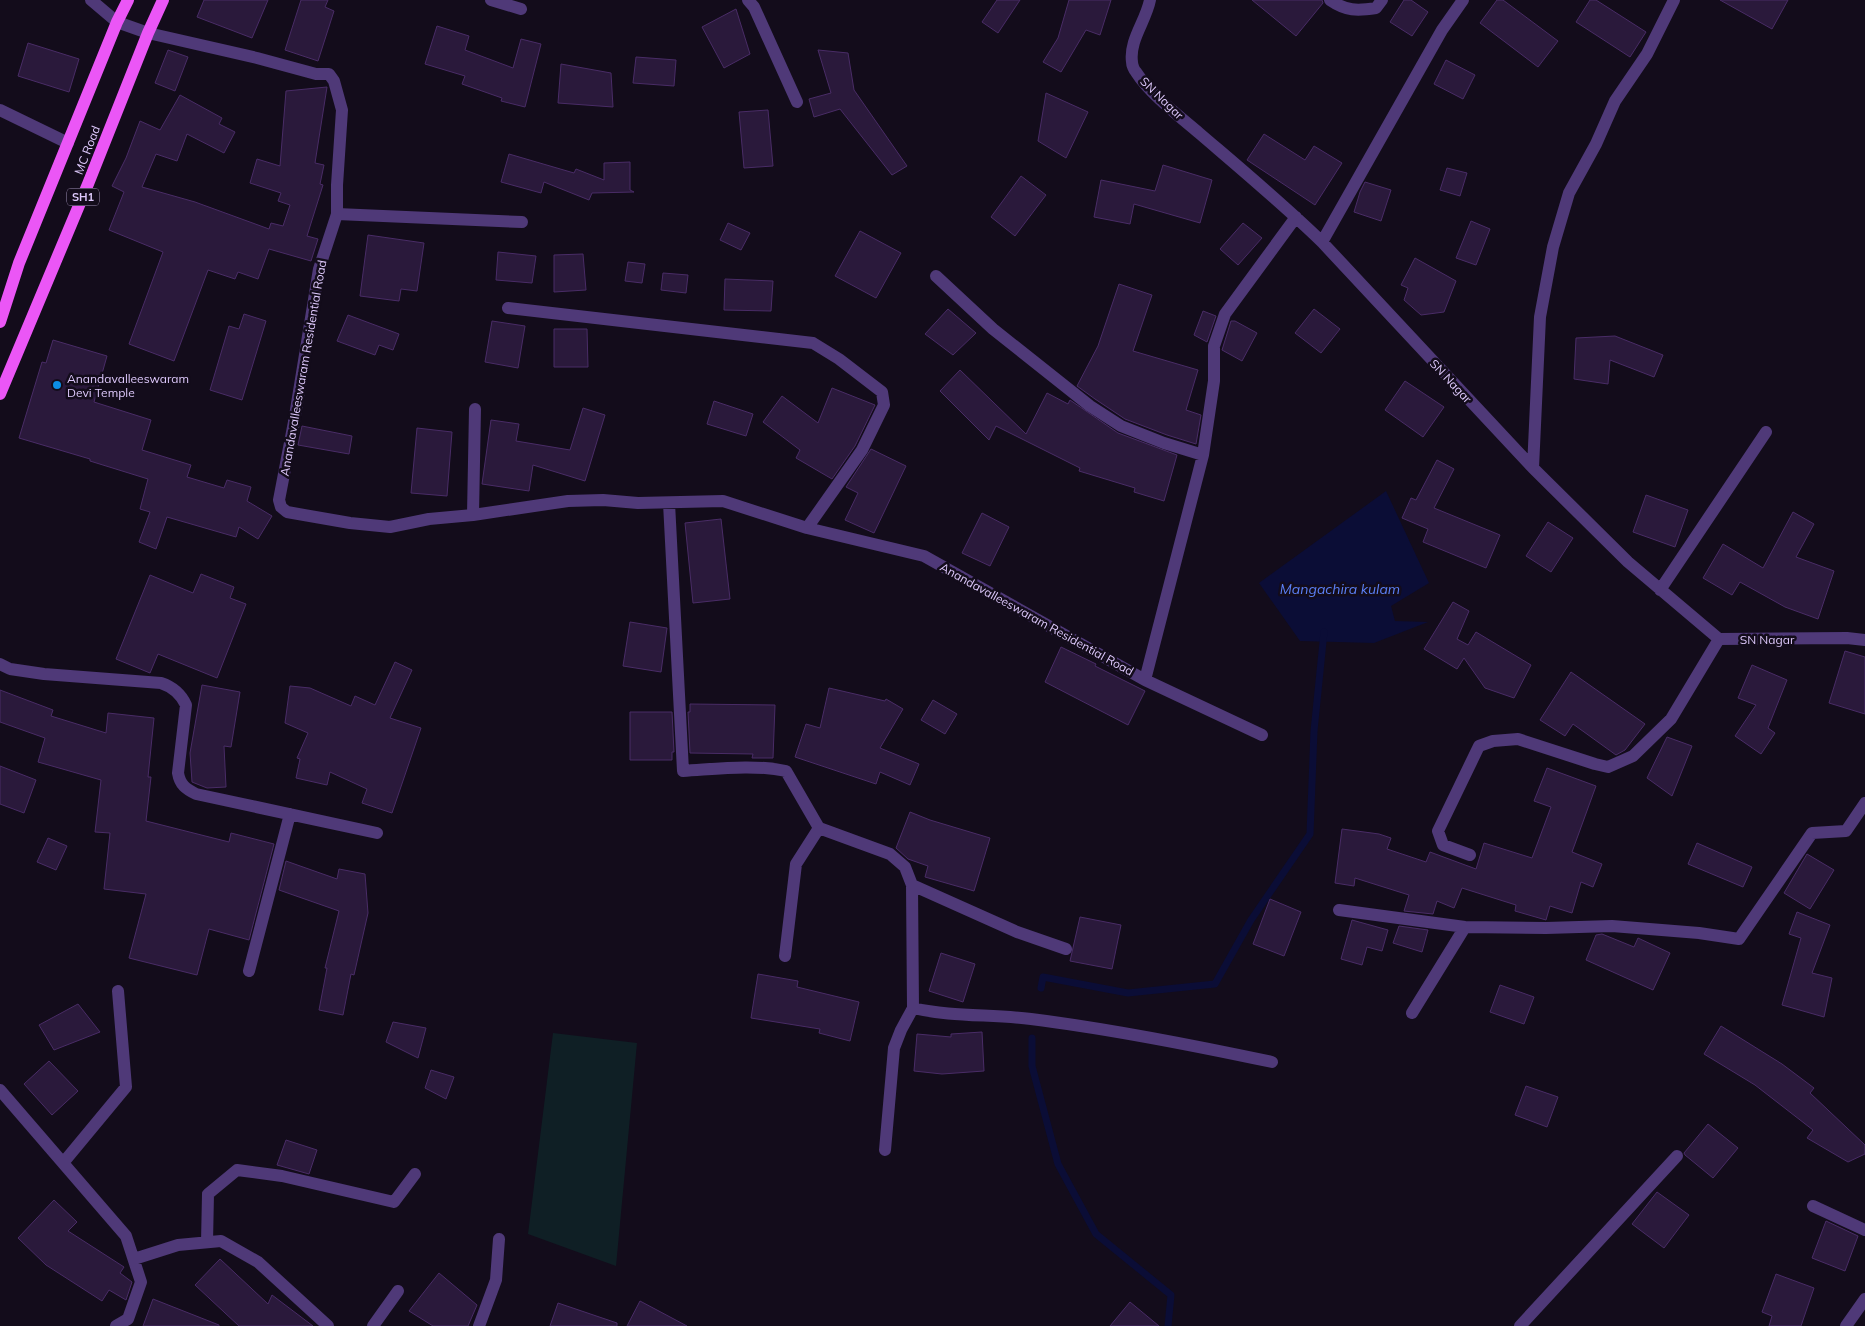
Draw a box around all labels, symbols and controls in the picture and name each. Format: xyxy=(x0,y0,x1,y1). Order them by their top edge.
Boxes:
street label: SN Nagar xyxy=(1137,74,1187,123)
street label: MC Road xyxy=(71,123,103,177)
road number: SH1 xyxy=(67,188,99,206)
street label: Anandavalleeswaram Residential Road xyxy=(277,259,329,477)
street label: SN Nagar xyxy=(1427,356,1476,407)
place label: Anandavalleeswaram Devi Temple xyxy=(67,371,189,400)
marker: Anandavalleeswaram Devi Temple xyxy=(51,379,63,391)
street label: Anandavalleeswaram Residential Road xyxy=(938,559,1136,679)
water label: Mangachira kulam xyxy=(1280,580,1400,598)
street label: SN Nagar xyxy=(1740,632,1795,647)

